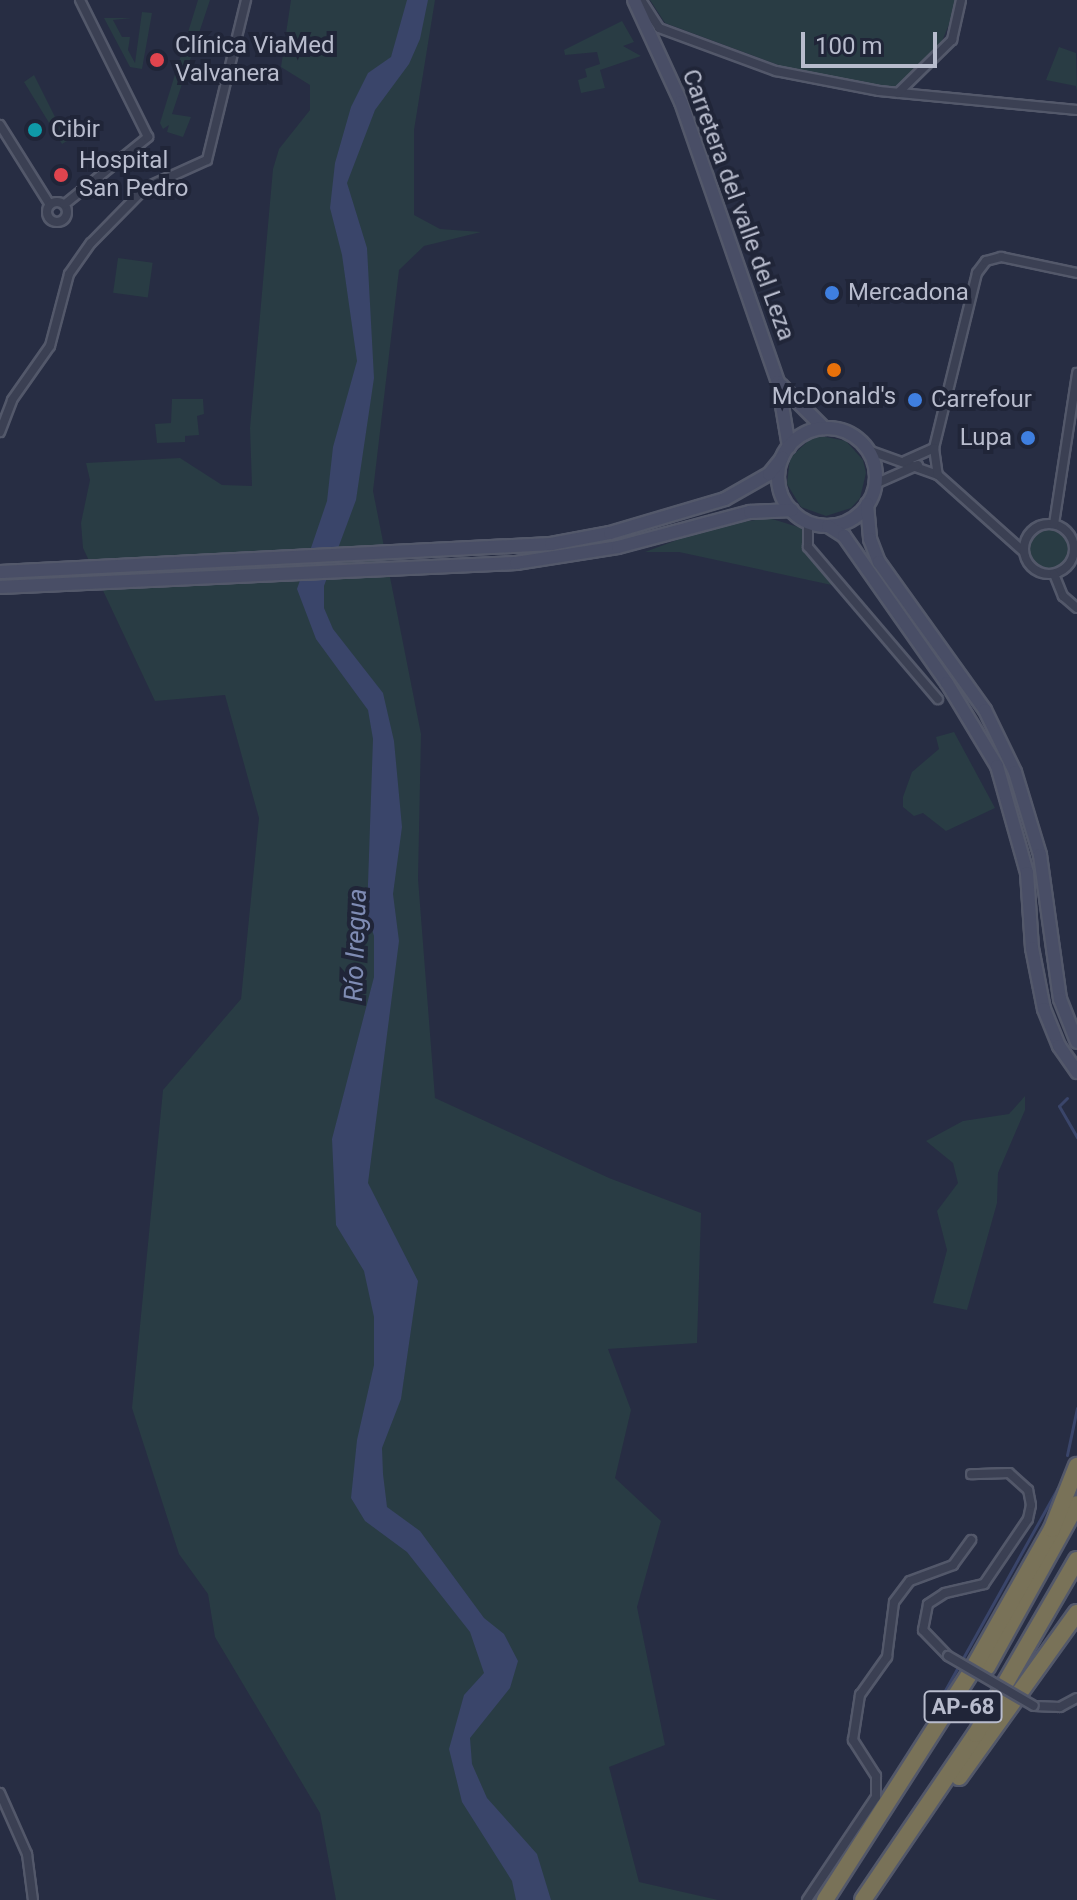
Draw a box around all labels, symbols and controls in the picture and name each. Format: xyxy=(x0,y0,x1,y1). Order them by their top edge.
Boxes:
scale bar xyxy=(805,16,941,66)
place label: Clínica ViaMed Valvanera xyxy=(175,32,334,88)
text: 100 m xyxy=(815,32,882,60)
marker: Clínica ViaMed Valvanera xyxy=(146,49,168,71)
street label: Carretera del valle del Leza xyxy=(676,66,800,344)
place label: Cibir xyxy=(51,116,100,144)
marker: Cibir xyxy=(26,121,44,139)
place label: Hospital San Pedro xyxy=(79,147,188,203)
marker: Hospital San Pedro xyxy=(50,164,72,186)
place label: Mercadona xyxy=(848,279,969,307)
marker: Mercadona xyxy=(823,284,841,302)
marker: McDonald's xyxy=(825,361,843,379)
place label: McDonald's xyxy=(772,383,896,411)
place label: Carrefour xyxy=(931,386,1032,414)
marker: Carrefour xyxy=(906,391,924,409)
place label: Lupa xyxy=(960,424,1012,452)
marker: Lupa xyxy=(1019,429,1037,447)
water label: Río Iregua xyxy=(338,888,374,1002)
road number: AP-68 xyxy=(923,1689,1003,1725)

